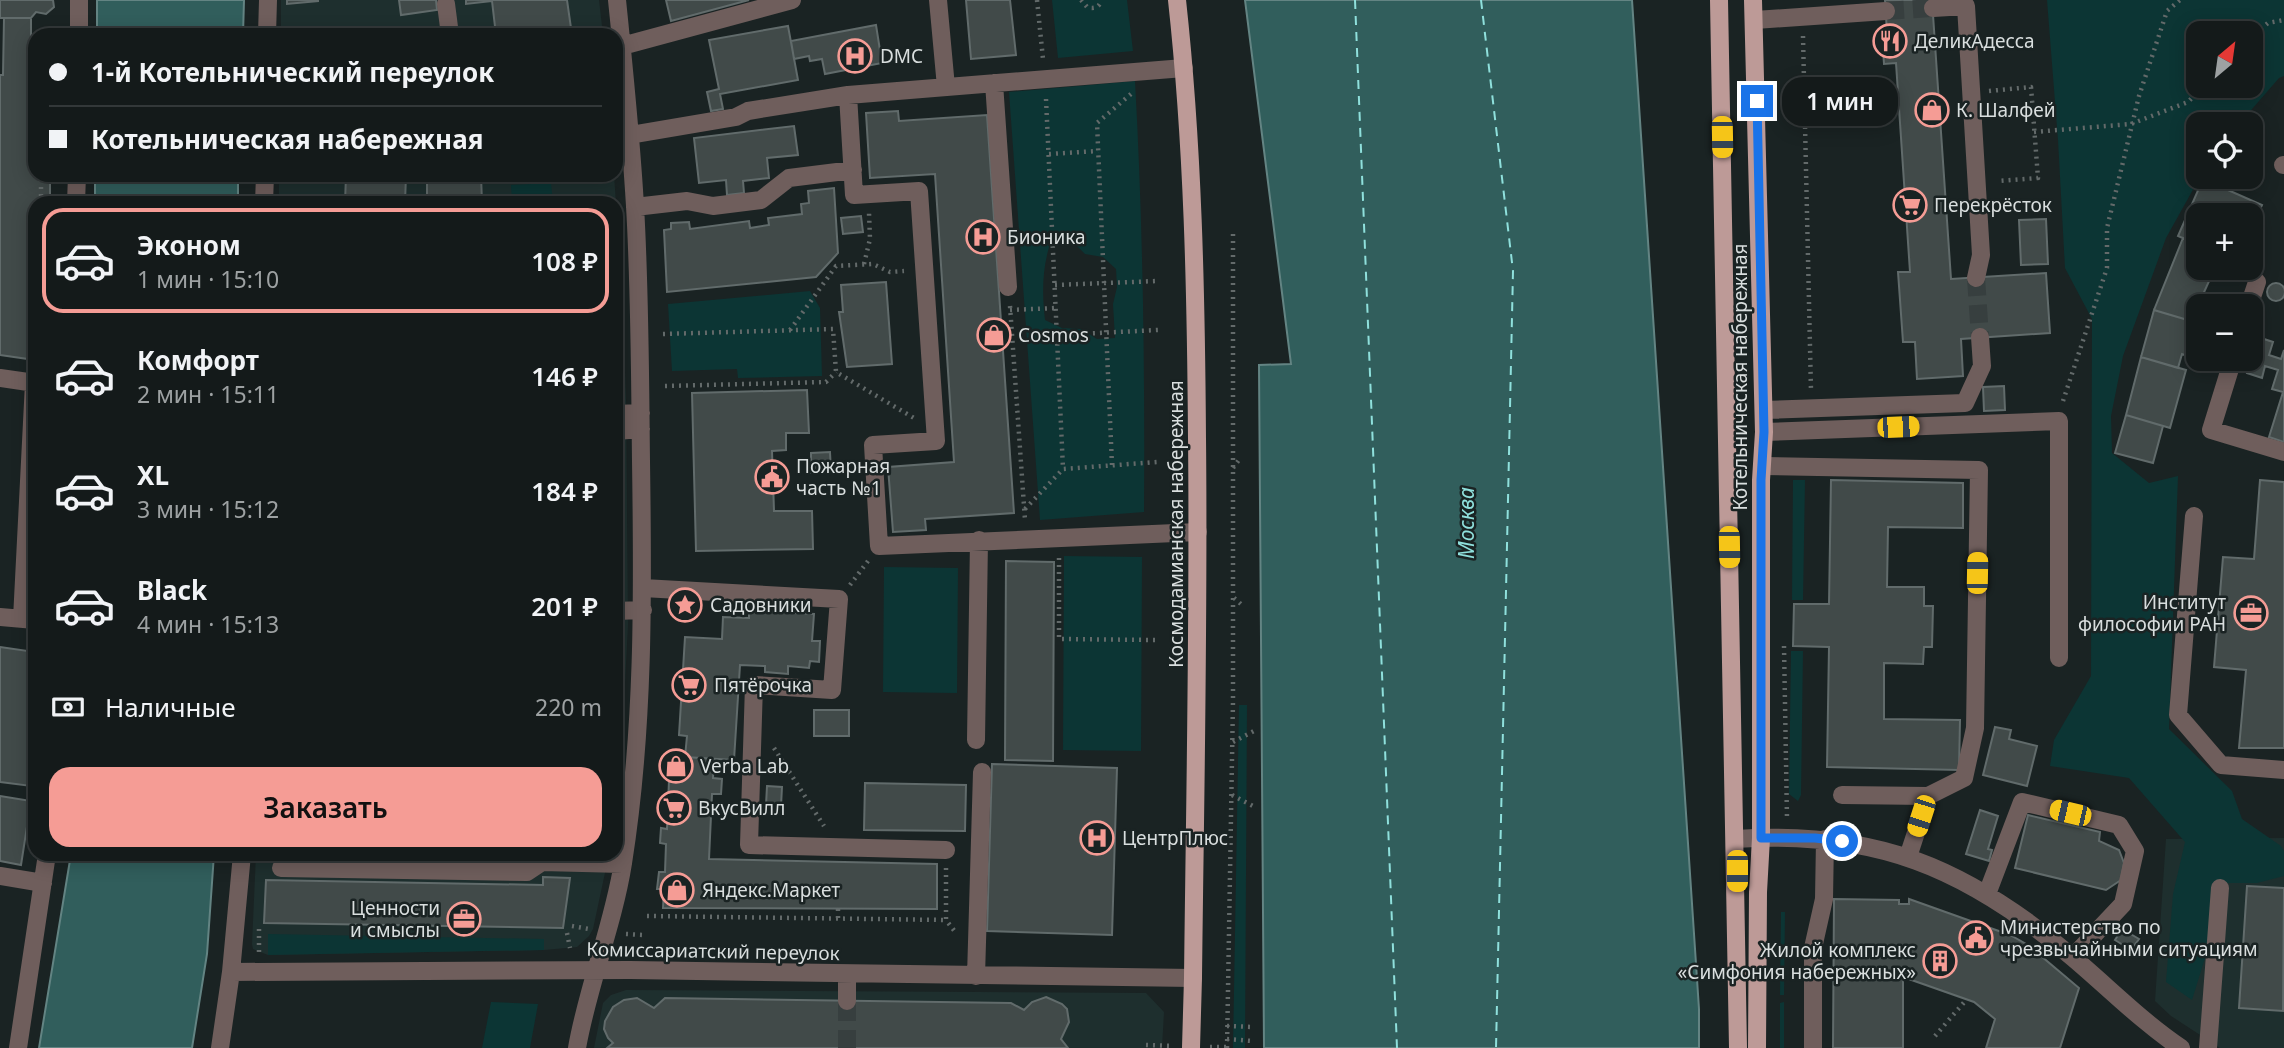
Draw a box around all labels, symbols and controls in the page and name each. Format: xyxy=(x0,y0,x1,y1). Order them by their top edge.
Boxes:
north arrow xyxy=(2186,21,2263,98)
map controls xyxy=(2186,21,2263,371)
restaurant icon: ДеликАдесса xyxy=(1871,22,1909,60)
place label: ДеликАдесса xyxy=(1914,28,2035,54)
hospital icon: DMC xyxy=(836,37,874,75)
place label: DMC xyxy=(880,43,923,69)
text: 1-й Котельнический переулок xyxy=(91,54,494,90)
callout: 1 мин xyxy=(1782,76,1897,126)
route end xyxy=(1741,85,1773,117)
text: 1 мин xyxy=(1806,85,1874,117)
shop icon: К. Шалфей xyxy=(1913,91,1951,129)
place label: К. Шалфей xyxy=(1956,97,2056,123)
button: locate xyxy=(2186,112,2263,189)
car xyxy=(1712,116,1733,158)
text: Котельническая набережная xyxy=(91,121,483,157)
supermarket icon: Перекрёсток xyxy=(1891,186,1929,224)
place label: Перекрёсток xyxy=(1934,192,2052,218)
button: + xyxy=(2186,203,2263,280)
hospital icon: Бионика xyxy=(964,218,1002,256)
place label: Бионика xyxy=(1007,224,1086,250)
text: Эконом xyxy=(137,227,241,263)
icon: car xyxy=(53,229,116,292)
text: 108 ₽ xyxy=(531,243,598,279)
street label: Котельническая набережная xyxy=(1727,243,1753,511)
text: 1 мин · 15:10 xyxy=(137,263,279,295)
button: − xyxy=(2186,294,2263,371)
shop icon: Cosmos xyxy=(975,316,1013,354)
place label: Cosmos xyxy=(1018,322,1089,348)
text: Комфорт xyxy=(137,342,259,378)
icon: car xyxy=(53,344,116,407)
text: 146 ₽ xyxy=(531,358,598,394)
text: 2 мин · 15:11 xyxy=(137,378,279,410)
street label: Космодамианская набережная xyxy=(1163,380,1189,668)
car xyxy=(1877,416,1920,438)
place label: Пожарная часть №1 xyxy=(796,453,890,501)
text: XL xyxy=(137,457,169,493)
public building icon: Пожарная часть №1 xyxy=(753,458,791,496)
icon: car xyxy=(53,459,116,522)
text: 184 ₽ xyxy=(531,473,598,509)
water label: Москва xyxy=(1452,487,1480,559)
text: 3 мин · 15:12 xyxy=(137,493,279,525)
car xyxy=(1719,526,1740,568)
car xyxy=(1967,552,1988,594)
text: Black xyxy=(137,572,207,608)
icon: car xyxy=(53,574,116,637)
place icon: Садовники xyxy=(666,586,704,624)
text: 201 ₽ xyxy=(531,588,598,624)
place label: Институт философии РАН xyxy=(2078,589,2226,637)
place label: Садовники xyxy=(710,592,812,618)
office icon: Институт философии РАН xyxy=(2232,594,2270,632)
text: 4 мин · 15:13 xyxy=(137,608,279,640)
supermarket icon: Пятёрочка xyxy=(670,666,708,704)
place label: Пятёрочка xyxy=(714,672,812,698)
icon: cash xyxy=(49,688,87,726)
text: Наличные xyxy=(105,689,236,725)
text: 220 m xyxy=(535,691,602,723)
shop icon: Verba Lab xyxy=(657,747,695,785)
place label: Verba Lab xyxy=(700,753,789,779)
button: Заказать xyxy=(49,767,602,847)
supermarket icon: ВкусВилл xyxy=(655,789,693,827)
car xyxy=(1905,793,1938,839)
place label: ВкусВилл xyxy=(698,795,785,821)
car xyxy=(2048,798,2093,828)
hospital icon: ЦентрПлюс xyxy=(1078,819,1116,857)
place label: ЦентрПлюс xyxy=(1122,825,1228,851)
route start xyxy=(1826,825,1858,857)
car xyxy=(1727,850,1748,892)
shop icon: Яндекс.Маркет xyxy=(658,871,696,909)
place label: Яндекс.Маркет xyxy=(702,877,840,903)
place label: Ценности и смыслы xyxy=(350,895,440,943)
office icon: Ценности и смыслы xyxy=(445,900,483,938)
place label: Министерство по чрезвычайными ситуациям xyxy=(2000,914,2258,962)
public building icon: Министерство по чрезвычайными ситуациям xyxy=(1957,919,1995,957)
street label: Комиссариатский переулок xyxy=(586,936,840,966)
place label: Жилой комплекс «Симфония набережных» xyxy=(1678,937,1916,985)
building icon: Жилой комплекс «Симфония набережных» xyxy=(1921,942,1959,980)

